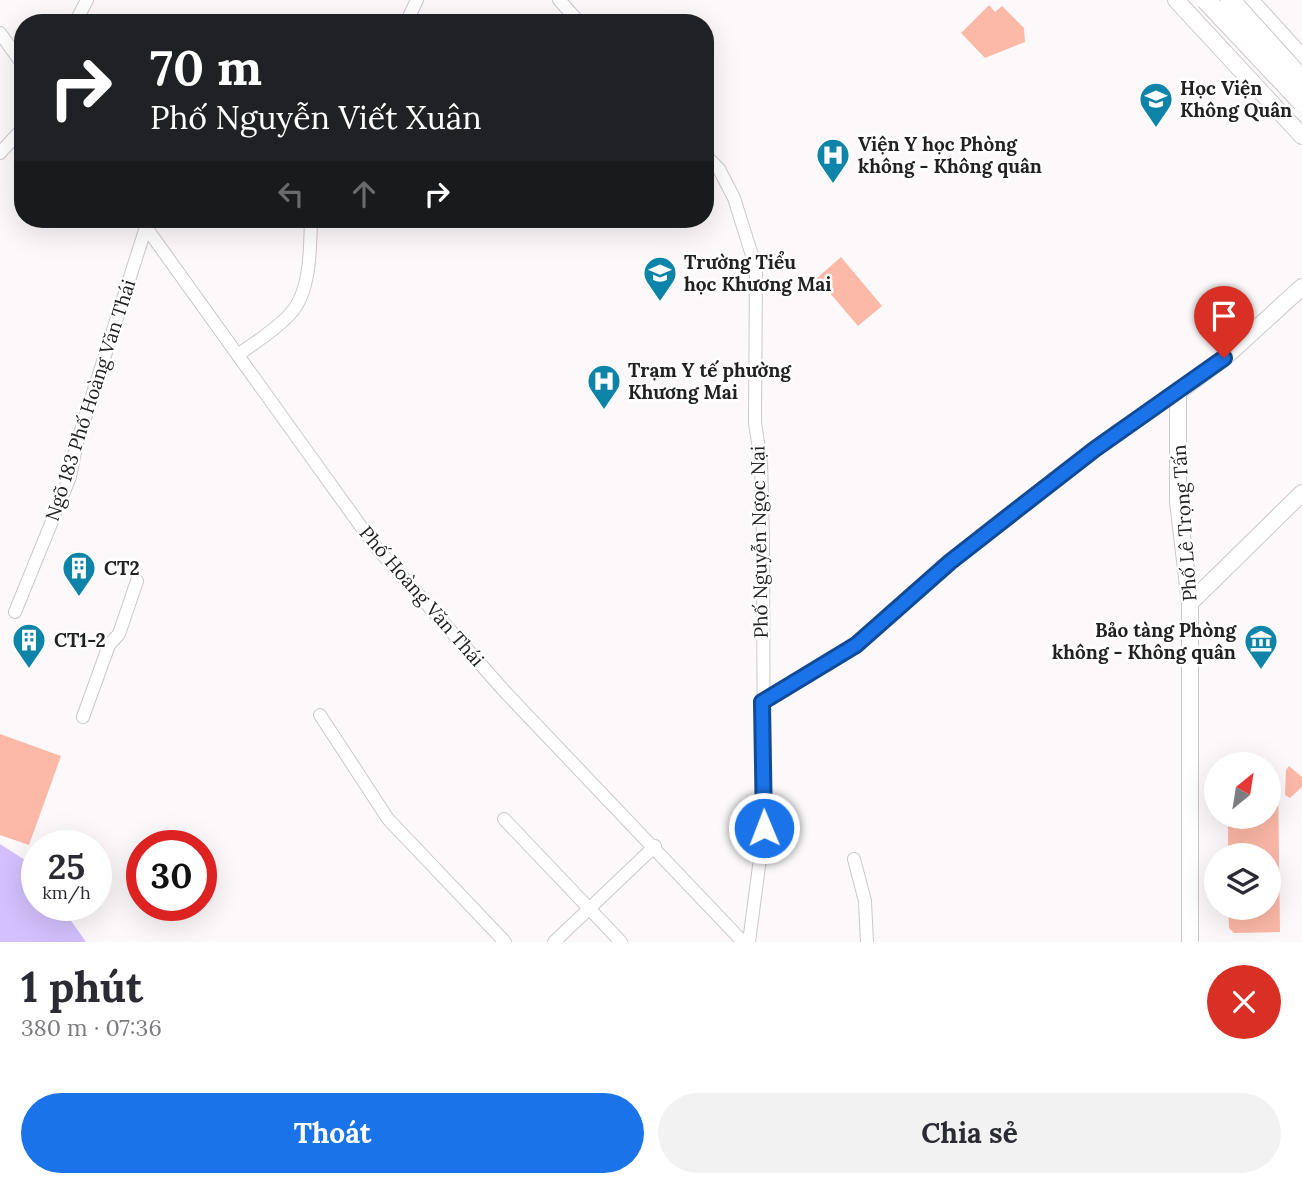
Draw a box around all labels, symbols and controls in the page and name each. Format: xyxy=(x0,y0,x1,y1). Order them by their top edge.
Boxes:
text: 70 m xyxy=(150,36,262,98)
icon: right xyxy=(35,42,126,133)
place label: Học Viện Không Quân xyxy=(1180,76,1292,122)
school or university icon: Học Viện Không Quân xyxy=(1137,80,1175,129)
text: Phố Nguyễn Viết Xuân xyxy=(150,97,482,138)
place label: Viện Y học Phòng không - Không quân xyxy=(858,132,1042,178)
hospital icon: Viện Y học Phòng không - Không quân xyxy=(814,136,852,185)
icon: left xyxy=(272,175,310,213)
icon: ahead xyxy=(345,175,383,213)
icon: right xyxy=(418,175,456,213)
place label: Trường Tiểu học Khương Mai xyxy=(684,250,831,296)
school or university icon: Trường Tiểu học Khương Mai xyxy=(641,254,679,303)
street label: Ngõ 183 Phố Hoàng Văn Thái xyxy=(40,276,140,524)
pin xyxy=(1194,286,1254,358)
icon: arrive xyxy=(1205,297,1243,335)
place label: Trạm Y tế phường Khương Mai xyxy=(628,358,792,404)
hospital icon: Trạm Y tế phường Khương Mai xyxy=(585,362,623,411)
street label: Phố Lê Trọng Tấn xyxy=(1167,444,1201,602)
street label: Phố Nguyễn Ngọc Nại xyxy=(745,446,773,638)
street label: Phố Hoàng Văn Thái xyxy=(354,521,490,671)
building icon: CT2 xyxy=(60,549,98,598)
place label: CT2 xyxy=(104,556,140,580)
place label: Bảo tàng Phòng không - Không quân xyxy=(1052,618,1237,664)
building icon: CT1-2 xyxy=(10,621,48,670)
museum icon: Bảo tàng Phòng không - Không quân xyxy=(1242,622,1280,671)
place label: CT1-2 xyxy=(54,628,106,652)
north arrow xyxy=(1204,752,1281,830)
map controls xyxy=(1204,752,1281,920)
position arrow xyxy=(727,791,801,865)
speed limit sign: 30 xyxy=(126,830,217,921)
button: layers xyxy=(1204,843,1281,920)
text: 25 xyxy=(48,844,85,889)
text: km/h xyxy=(42,881,91,904)
text: 1 phút xyxy=(21,960,143,1014)
button: close xyxy=(1207,965,1281,1039)
text: 380 m · 07:36 xyxy=(21,1013,162,1042)
button: Thoát xyxy=(21,1093,644,1173)
button: Chia sẻ xyxy=(658,1093,1281,1173)

